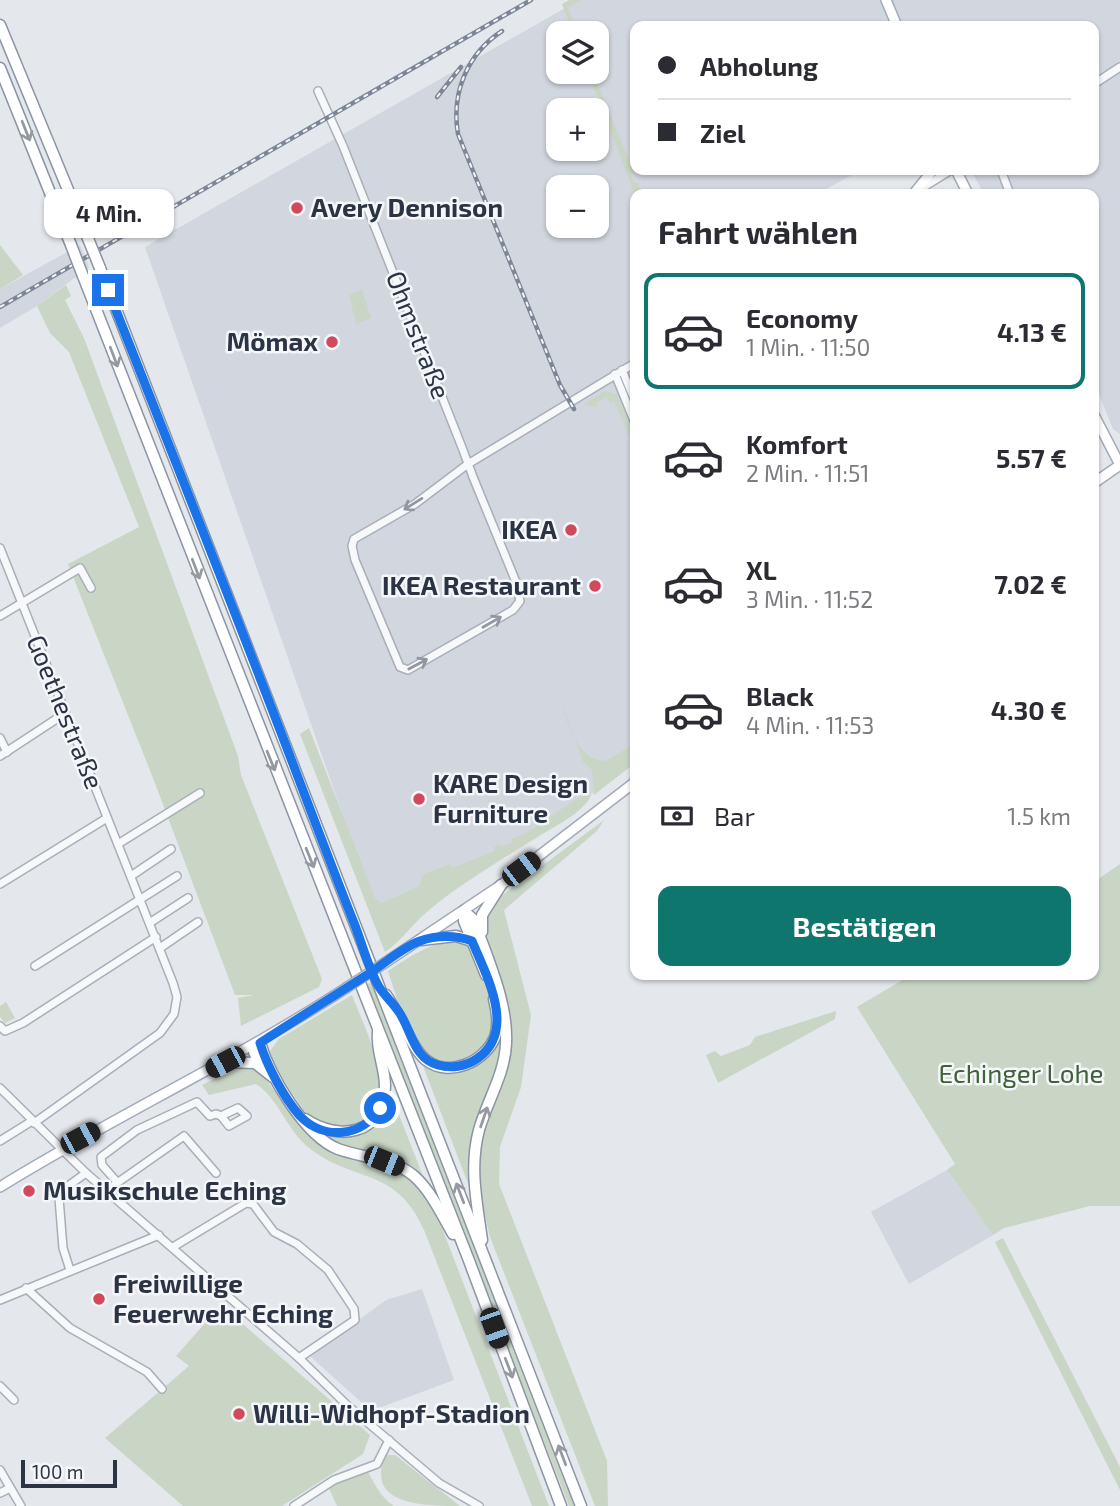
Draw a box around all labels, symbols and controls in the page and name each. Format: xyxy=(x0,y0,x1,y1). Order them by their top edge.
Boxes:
map controls xyxy=(546,21,609,238)
button: layers xyxy=(546,21,609,84)
text: Abholung xyxy=(700,50,818,81)
button: + xyxy=(546,98,609,161)
text: Ziel xyxy=(700,117,746,148)
one-way arrow xyxy=(21,119,34,141)
button: − xyxy=(546,175,609,238)
callout: 4 Min. xyxy=(43,188,173,238)
place label: Avery Dennison xyxy=(311,191,503,223)
text: 4 Min. xyxy=(76,199,142,227)
marker: Avery Dennison xyxy=(289,200,305,216)
text: Fahrt wählen xyxy=(658,212,858,250)
street label: Ohmstraße xyxy=(381,266,458,403)
route end xyxy=(92,274,124,306)
icon: car xyxy=(662,300,725,363)
text: Economy xyxy=(746,302,858,333)
text: 4.13 € xyxy=(997,316,1067,347)
place label: Mömax xyxy=(226,325,318,356)
text: 1 Min. · 11:50 xyxy=(746,333,870,361)
marker: Mömax xyxy=(324,334,340,350)
one-way arrow xyxy=(109,345,122,367)
icon: car xyxy=(662,426,725,489)
text: Komfort xyxy=(746,428,848,459)
text: 5.57 € xyxy=(996,442,1067,473)
text: 2 Min. · 11:51 xyxy=(746,459,869,487)
one-way arrow xyxy=(404,498,424,512)
place label: IKEA xyxy=(501,513,557,544)
marker: IKEA xyxy=(563,522,579,538)
icon: car xyxy=(662,552,725,615)
text: XL xyxy=(746,554,777,585)
one-way arrow xyxy=(191,557,203,579)
text: 7.02 € xyxy=(994,568,1067,599)
place label: IKEA Restaurant xyxy=(382,569,581,600)
marker: IKEA Restaurant xyxy=(587,578,603,594)
text: 3 Min. · 11:52 xyxy=(746,585,873,613)
one-way arrow xyxy=(481,615,501,629)
street label: Goethestraße xyxy=(21,630,111,793)
one-way arrow xyxy=(407,657,428,670)
icon: car xyxy=(662,678,725,741)
text: Black xyxy=(746,680,814,711)
text: 4.30 € xyxy=(991,694,1067,725)
text: 4 Min. · 11:53 xyxy=(746,711,874,739)
one-way arrow xyxy=(266,749,279,771)
place label: KARE Design Furniture xyxy=(433,767,588,828)
marker: KARE Design Furniture xyxy=(411,791,427,807)
icon: cash xyxy=(658,797,696,835)
text: Bar xyxy=(714,800,755,831)
text: 1.5 km xyxy=(1007,802,1071,830)
one-way arrow xyxy=(304,846,317,868)
car xyxy=(498,848,545,890)
button: Bestätigen xyxy=(658,886,1071,966)
car xyxy=(202,1043,249,1081)
park label: Echinger Lohe xyxy=(938,1057,1104,1088)
route start xyxy=(364,1092,396,1124)
one-way arrow xyxy=(478,1107,491,1129)
car xyxy=(57,1119,104,1157)
car xyxy=(361,1143,408,1179)
place label: Musikschule Eching xyxy=(43,1174,286,1205)
marker: Musikschule Eching xyxy=(21,1183,37,1199)
one-way arrow xyxy=(452,1183,465,1205)
place label: Freiwillige Feuerwehr Eching xyxy=(113,1267,333,1328)
marker: Freiwillige Feuerwehr Eching xyxy=(91,1291,107,1307)
car xyxy=(477,1305,512,1351)
one-way arrow xyxy=(504,1356,517,1378)
place label: Willi-Widhopf-Stadion xyxy=(253,1397,530,1428)
marker: Willi-Widhopf-Stadion xyxy=(231,1406,247,1422)
one-way arrow xyxy=(555,1444,568,1466)
scale bar xyxy=(21,1457,117,1489)
text: 100 m xyxy=(32,1460,83,1483)

